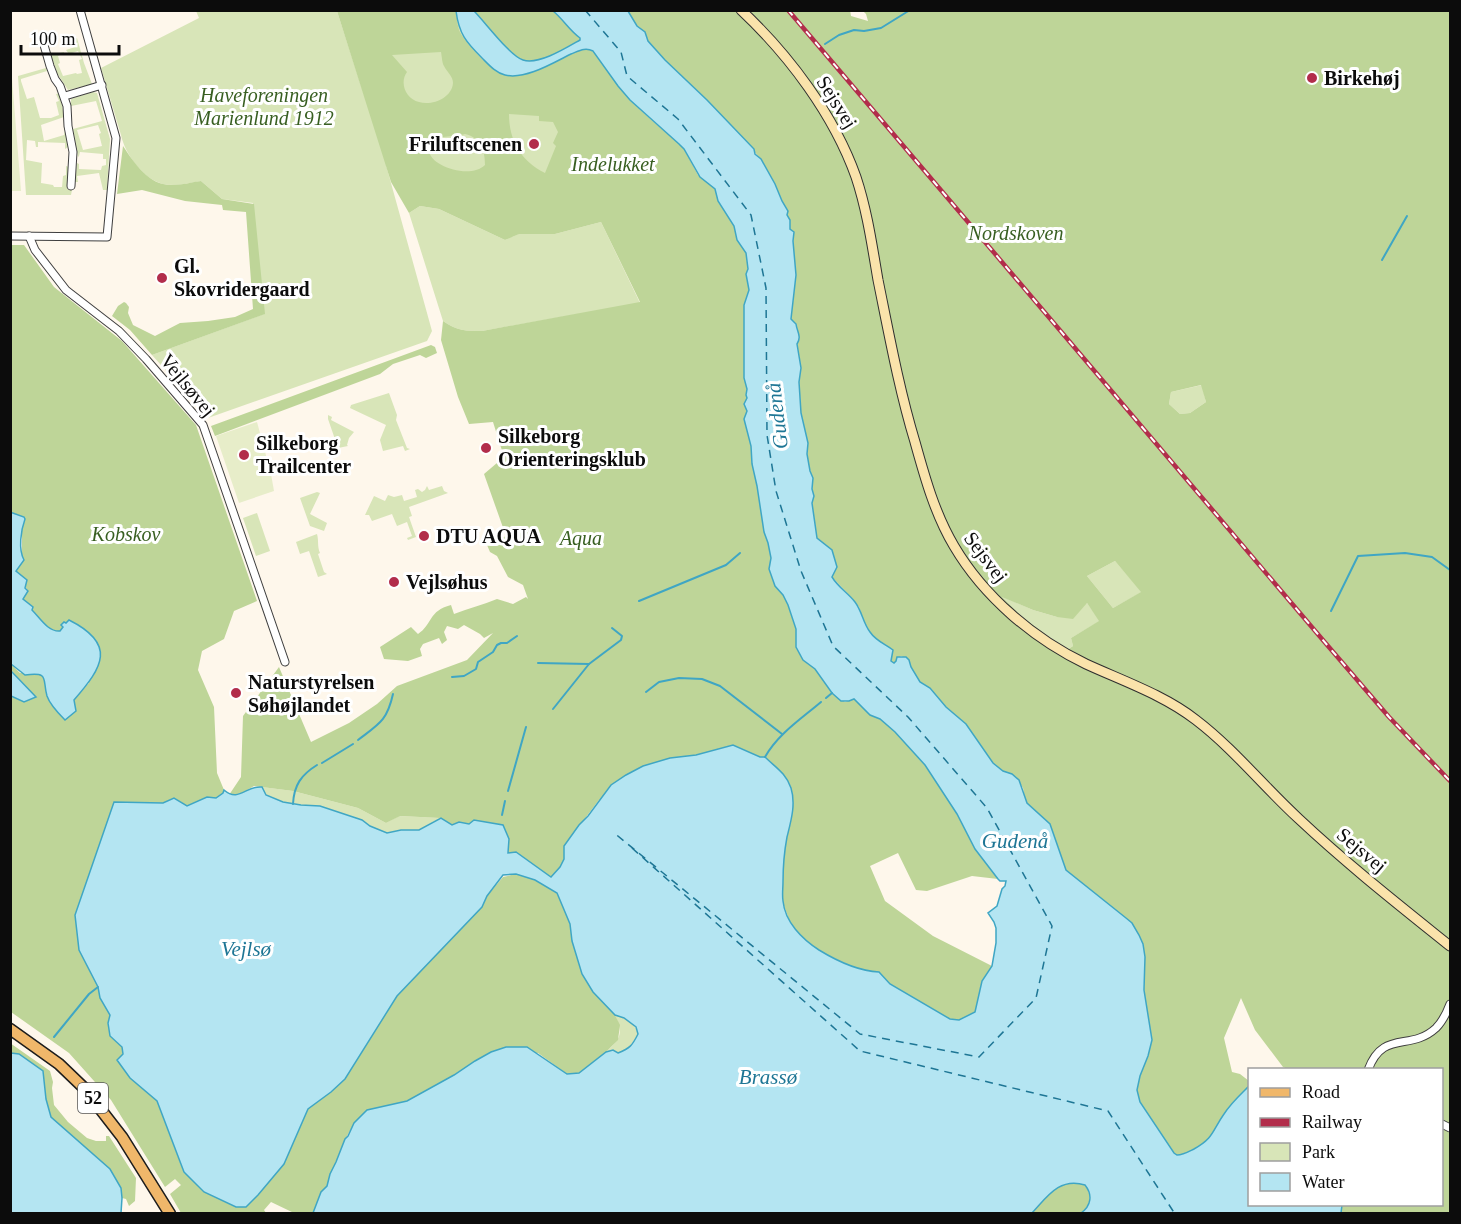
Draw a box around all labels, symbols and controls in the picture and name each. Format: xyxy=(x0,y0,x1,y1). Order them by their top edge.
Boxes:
scale bar xyxy=(21,18,118,56)
text: 100 m xyxy=(30,29,76,49)
place label: Birkehøj xyxy=(1324,67,1400,90)
marker: Birkehøj xyxy=(1305,71,1319,85)
street label: Sejsvej xyxy=(812,72,862,133)
park label: Haveforeningen Marienlund 1912 xyxy=(193,84,334,129)
place label: Friluftscenen xyxy=(409,133,522,155)
marker: Friluftscenen xyxy=(527,137,541,151)
park label: Indelukket xyxy=(570,153,655,175)
park label: Nordskoven xyxy=(968,222,1063,244)
place label: Gl. Skovridergaard xyxy=(174,255,310,301)
marker: Gl. Skovridergaard xyxy=(155,271,169,285)
street label: Vejlsøvej xyxy=(155,349,220,421)
water label: Gudenå xyxy=(761,382,793,450)
place label: Silkeborg Orienteringsklub xyxy=(498,425,646,471)
place label: Silkeborg Trailcenter xyxy=(256,432,351,477)
marker: Silkeborg Orienteringsklub xyxy=(479,441,493,455)
marker: Silkeborg Trailcenter xyxy=(237,448,251,462)
park label: Kobskov xyxy=(91,523,161,545)
place label: DTU AQUA xyxy=(436,525,542,547)
park label: Aqua xyxy=(558,527,602,550)
street label: Sejsvej xyxy=(959,527,1012,587)
marker: DTU AQUA xyxy=(417,529,431,543)
place label: Vejlsøhus xyxy=(406,571,488,594)
marker: Vejlsøhus xyxy=(387,575,401,589)
place label: Naturstyrelsen Søhøjlandet xyxy=(248,671,374,717)
marker: Naturstyrelsen Søhøjlandet xyxy=(229,686,243,700)
street label: Sejsvej xyxy=(1332,823,1391,878)
water label: Gudenå xyxy=(982,829,1048,853)
water label: Vejlsø xyxy=(221,937,272,961)
water label: Brassø xyxy=(739,1065,798,1089)
legend xyxy=(1248,1068,1443,1206)
text: Road xyxy=(1302,1082,1340,1102)
road number: 52 xyxy=(78,1083,108,1113)
text: Railway xyxy=(1302,1112,1362,1132)
text: Park xyxy=(1302,1142,1335,1162)
text: Water xyxy=(1302,1172,1345,1192)

